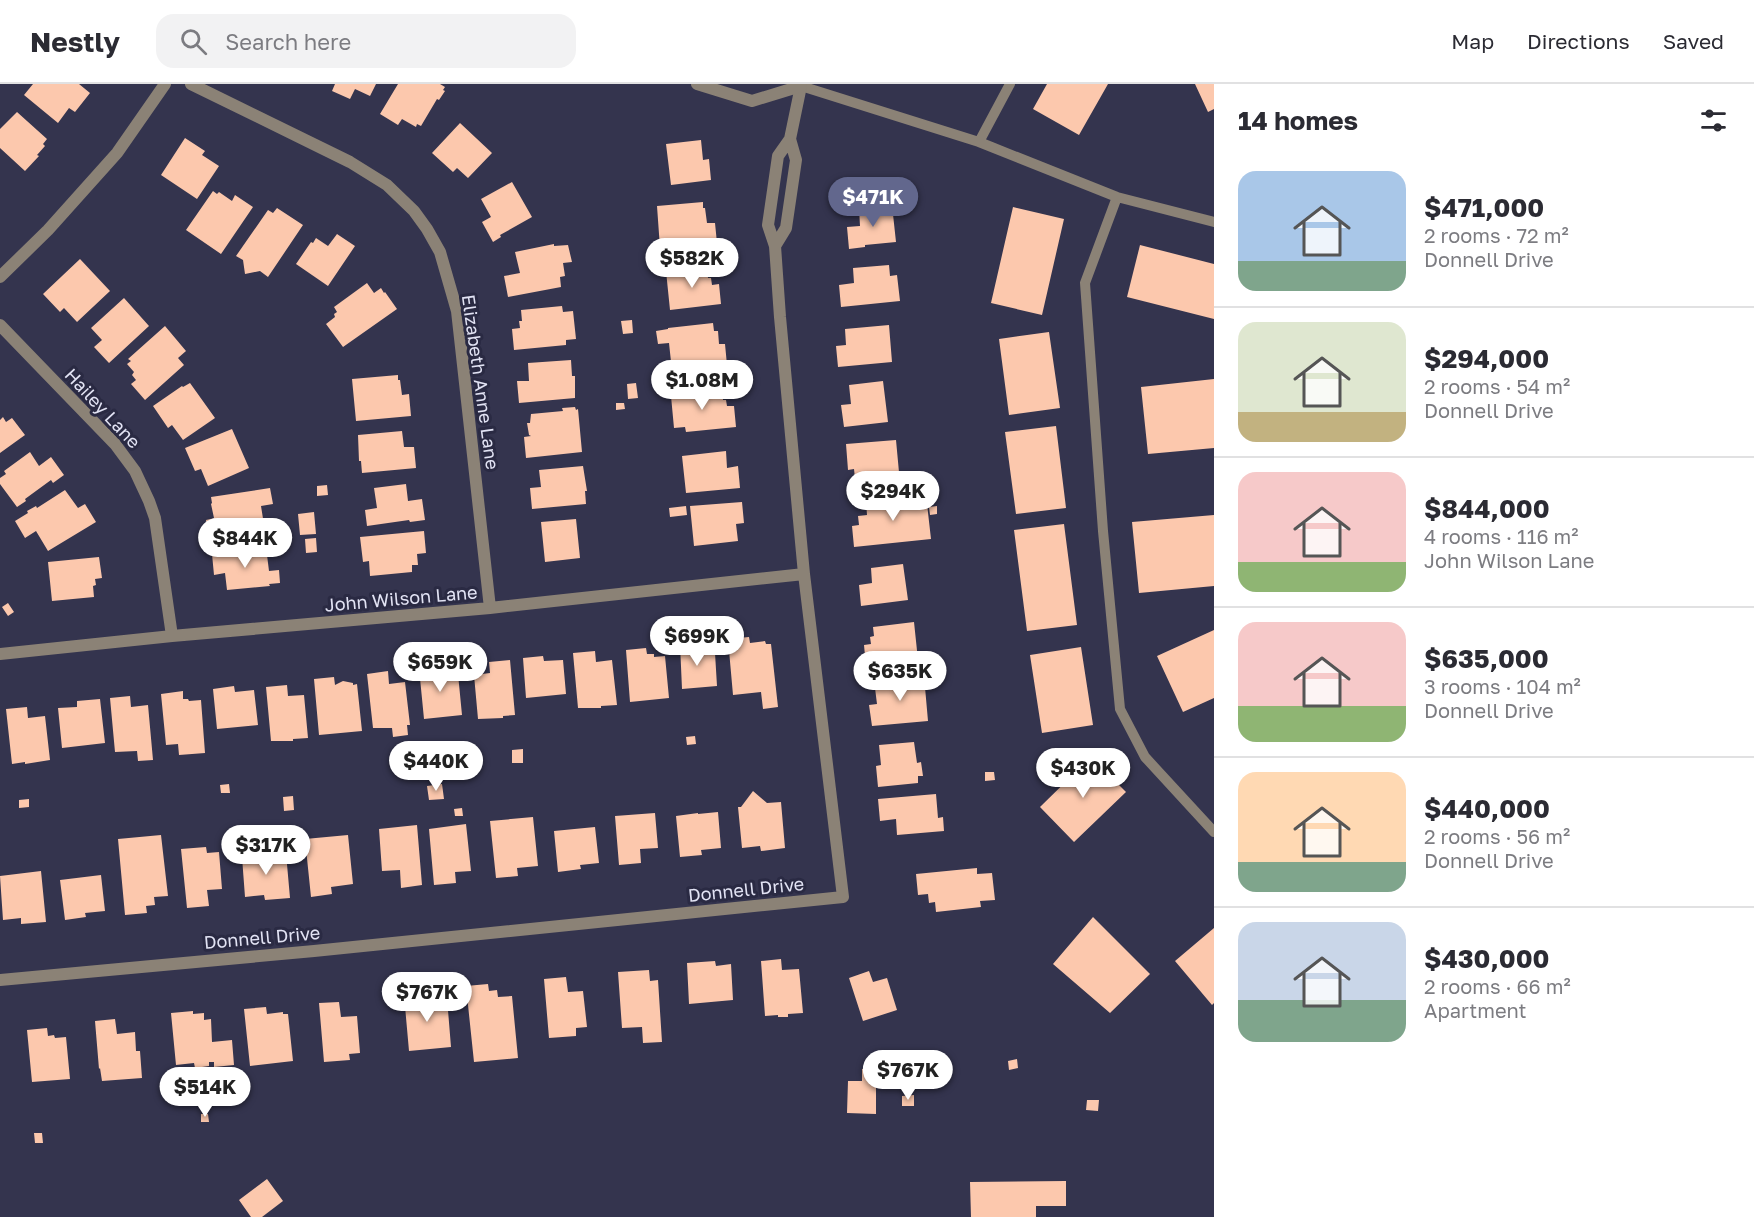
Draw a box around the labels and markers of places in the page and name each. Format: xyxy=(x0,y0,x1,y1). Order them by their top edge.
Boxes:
pin: $471K xyxy=(831,177,915,228)
pin: $582K xyxy=(650,238,734,289)
pin: $1.08M xyxy=(653,360,751,411)
pin: $294K xyxy=(851,471,935,522)
pin: $844K xyxy=(203,518,287,569)
pin: $699K xyxy=(655,616,739,667)
pin: $659K xyxy=(398,642,482,693)
pin: $635K xyxy=(858,651,942,702)
pin: $440K xyxy=(394,741,478,792)
pin: $430K xyxy=(1041,748,1125,799)
pin: $317K xyxy=(224,825,308,876)
pin: $767K xyxy=(385,972,469,1023)
pin: $767K xyxy=(866,1050,950,1101)
pin: $514K xyxy=(163,1067,247,1118)

